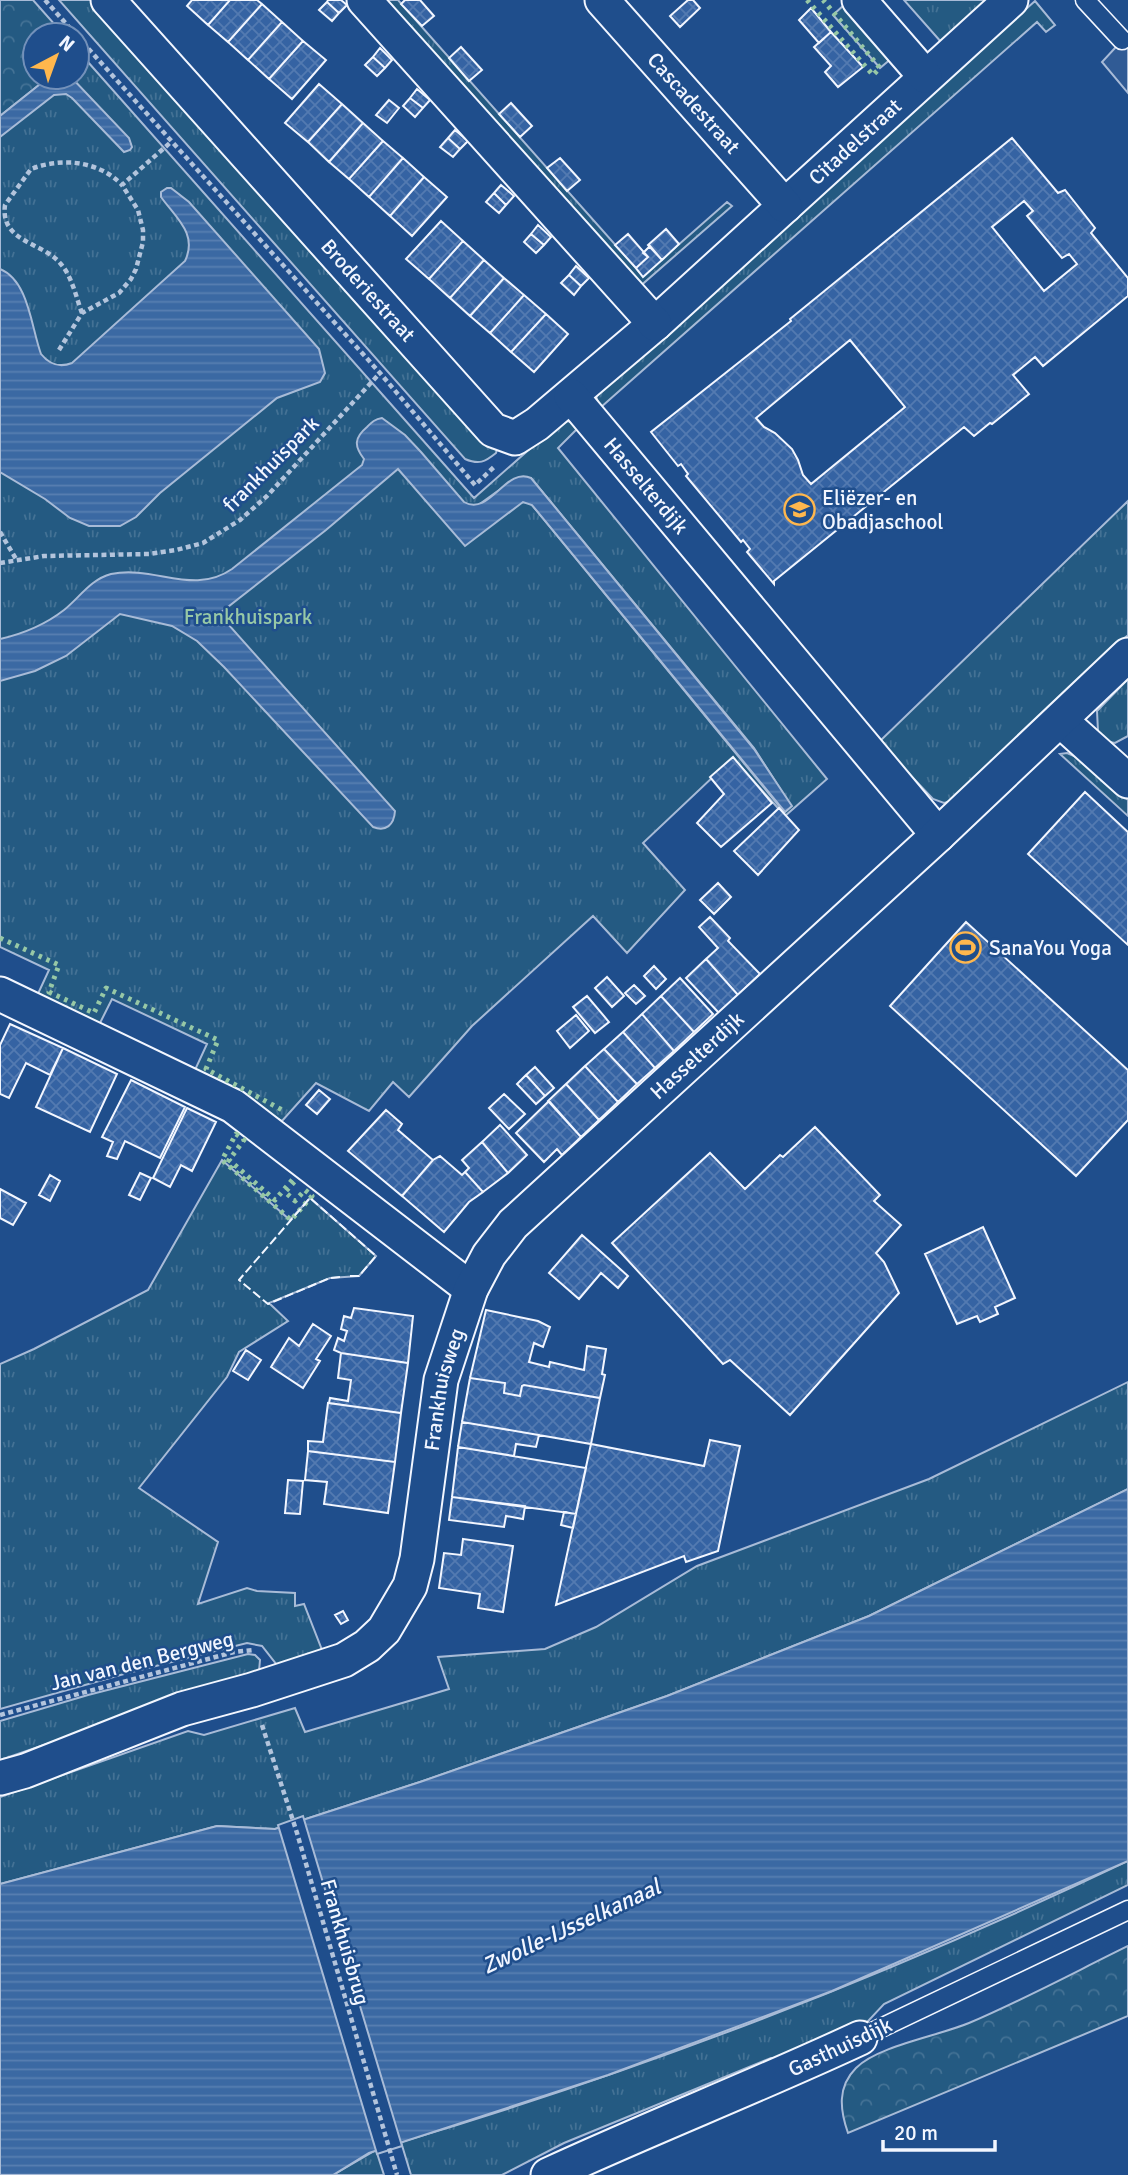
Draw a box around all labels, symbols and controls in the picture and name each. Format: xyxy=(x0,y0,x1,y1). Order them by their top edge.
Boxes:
north arrow xyxy=(21,21,91,91)
text: N xyxy=(54,31,79,57)
street label: Cascadestraat xyxy=(642,47,746,159)
street label: Citadelstraat xyxy=(803,93,907,191)
street label: Broderiestraat xyxy=(315,234,421,347)
street label: frankhuispark xyxy=(217,410,325,518)
street label: Hasselterdijk xyxy=(598,432,694,540)
place label: Eliëzer- en Obadjaschool xyxy=(822,485,944,535)
school or university icon: Eliëzer- en Obadjaschool xyxy=(782,493,816,527)
park label: Frankhuispark xyxy=(184,604,313,630)
sports icon: SanaYou Yoga xyxy=(949,931,983,965)
place label: SanaYou Yoga xyxy=(989,935,1112,961)
street label: Hasselterdijk xyxy=(645,1006,750,1105)
street label: Frankhuisweg xyxy=(419,1325,470,1453)
street label: Jan van den Bergweg xyxy=(48,1626,236,1696)
water label: Zwolle-IJsselkanaal xyxy=(477,1871,667,1981)
street label: Frankhuisbrug xyxy=(315,1876,375,2008)
street label: Gasthuisdijk xyxy=(784,2011,896,2082)
scale bar xyxy=(883,2108,995,2152)
text: 20 m xyxy=(894,2120,938,2146)

